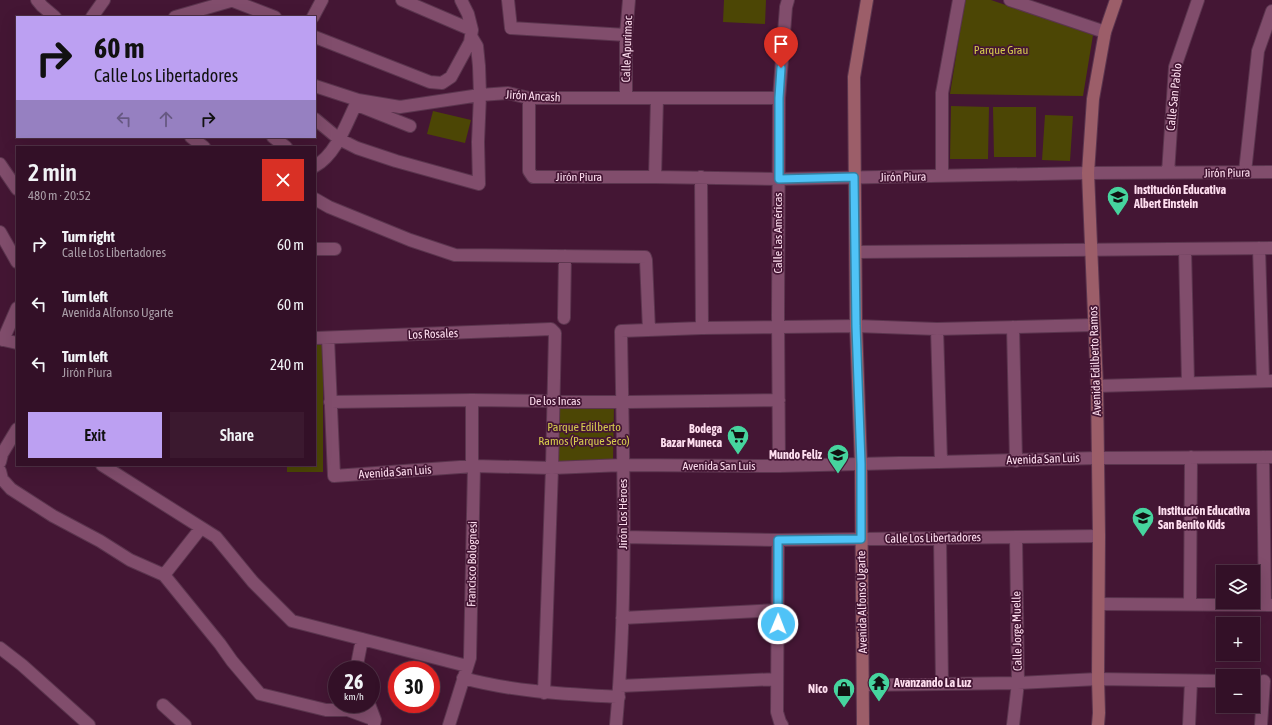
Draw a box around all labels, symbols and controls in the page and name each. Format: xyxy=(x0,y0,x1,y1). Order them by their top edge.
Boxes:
street label: Calle Apurimac xyxy=(619,15,635,83)
pin xyxy=(764,27,798,68)
icon: right xyxy=(28,32,80,84)
text: 60 m xyxy=(94,32,144,64)
icon: arrive xyxy=(770,33,792,55)
park label: Parque Grau xyxy=(974,43,1028,57)
street label: Calle San Pablo xyxy=(1163,62,1185,132)
text: Calle Los Libertadores xyxy=(94,65,238,86)
street label: Jirón Ancash xyxy=(505,88,561,104)
icon: left xyxy=(113,108,135,130)
icon: ahead xyxy=(155,108,177,130)
icon: right xyxy=(197,108,219,130)
text: 2 min xyxy=(28,159,77,186)
button: close xyxy=(262,159,304,201)
street label: Jirón Piura xyxy=(1204,166,1250,180)
street label: Jirón Piura xyxy=(556,170,602,184)
street label: Jirón Piura xyxy=(880,170,926,184)
place label: Institución Educativa Albert Einstein xyxy=(1133,183,1227,211)
school or university icon: Institución Educativa Albert Einstein xyxy=(1105,184,1131,217)
text: 480 m · 20:52 xyxy=(28,188,91,203)
street label: Calle Las Américas xyxy=(771,193,785,273)
text: Turn right xyxy=(62,228,115,245)
icon: right xyxy=(28,233,50,255)
text: 60 m xyxy=(277,236,304,253)
text: Calle Los Libertadores xyxy=(62,245,166,260)
text: Turn left xyxy=(62,288,108,305)
icon: left xyxy=(28,293,50,315)
text: 60 m xyxy=(277,296,304,313)
text: Avenida Alfonso Ugarte xyxy=(62,305,173,320)
street label: Avenida Edilberto Ramos xyxy=(1086,306,1104,416)
street label: Los Rosales xyxy=(408,326,458,342)
text: Turn left xyxy=(62,348,108,365)
icon: left xyxy=(28,353,50,375)
text: 240 m xyxy=(270,356,304,373)
text: Jirón Piura xyxy=(62,365,112,380)
street label: De los Incas xyxy=(529,394,581,408)
button: Exit xyxy=(28,412,162,458)
button: Share xyxy=(170,412,304,458)
park label: Parque Edilberto Ramos (Parque Seco) xyxy=(538,420,630,448)
place label: Bodega Bazar Muneca xyxy=(661,422,722,450)
supermarket icon: Bodega Bazar Muneca xyxy=(725,423,751,456)
school or university icon: Mundo Feliz xyxy=(825,442,851,475)
place label: Mundo Feliz xyxy=(769,448,823,462)
street label: Avenida San Luis xyxy=(1006,451,1080,467)
street label: Avenida San Luis xyxy=(682,459,756,473)
street label: Avenida San Luis xyxy=(358,462,432,482)
street label: Jirón Los Héroes xyxy=(616,479,630,549)
place label: Institución Educativa San Benito Kids xyxy=(1158,504,1251,532)
school or university icon: Institución Educativa San Benito Kids xyxy=(1130,505,1156,538)
street label: Francisco Bolognesi xyxy=(464,521,480,607)
street label: Calle Los Libertadores xyxy=(885,530,981,546)
street label: Avenida Alfonso Ugarte xyxy=(854,550,870,654)
map controls xyxy=(1216,565,1260,713)
button: layers xyxy=(1216,565,1260,609)
street label: Calle Jorge Muelle xyxy=(1009,591,1025,671)
position arrow xyxy=(757,603,799,645)
button: + xyxy=(1216,617,1260,661)
speed limit sign: 30 xyxy=(388,661,440,713)
button: − xyxy=(1216,669,1260,713)
text: 26 xyxy=(345,670,363,693)
temple icon: Avanzando La Luz xyxy=(866,670,892,703)
shop icon: Nico xyxy=(831,676,857,709)
place label: Avanzando La Luz xyxy=(893,676,972,690)
place label: Nico xyxy=(808,682,828,696)
text: km/h xyxy=(344,691,364,702)

